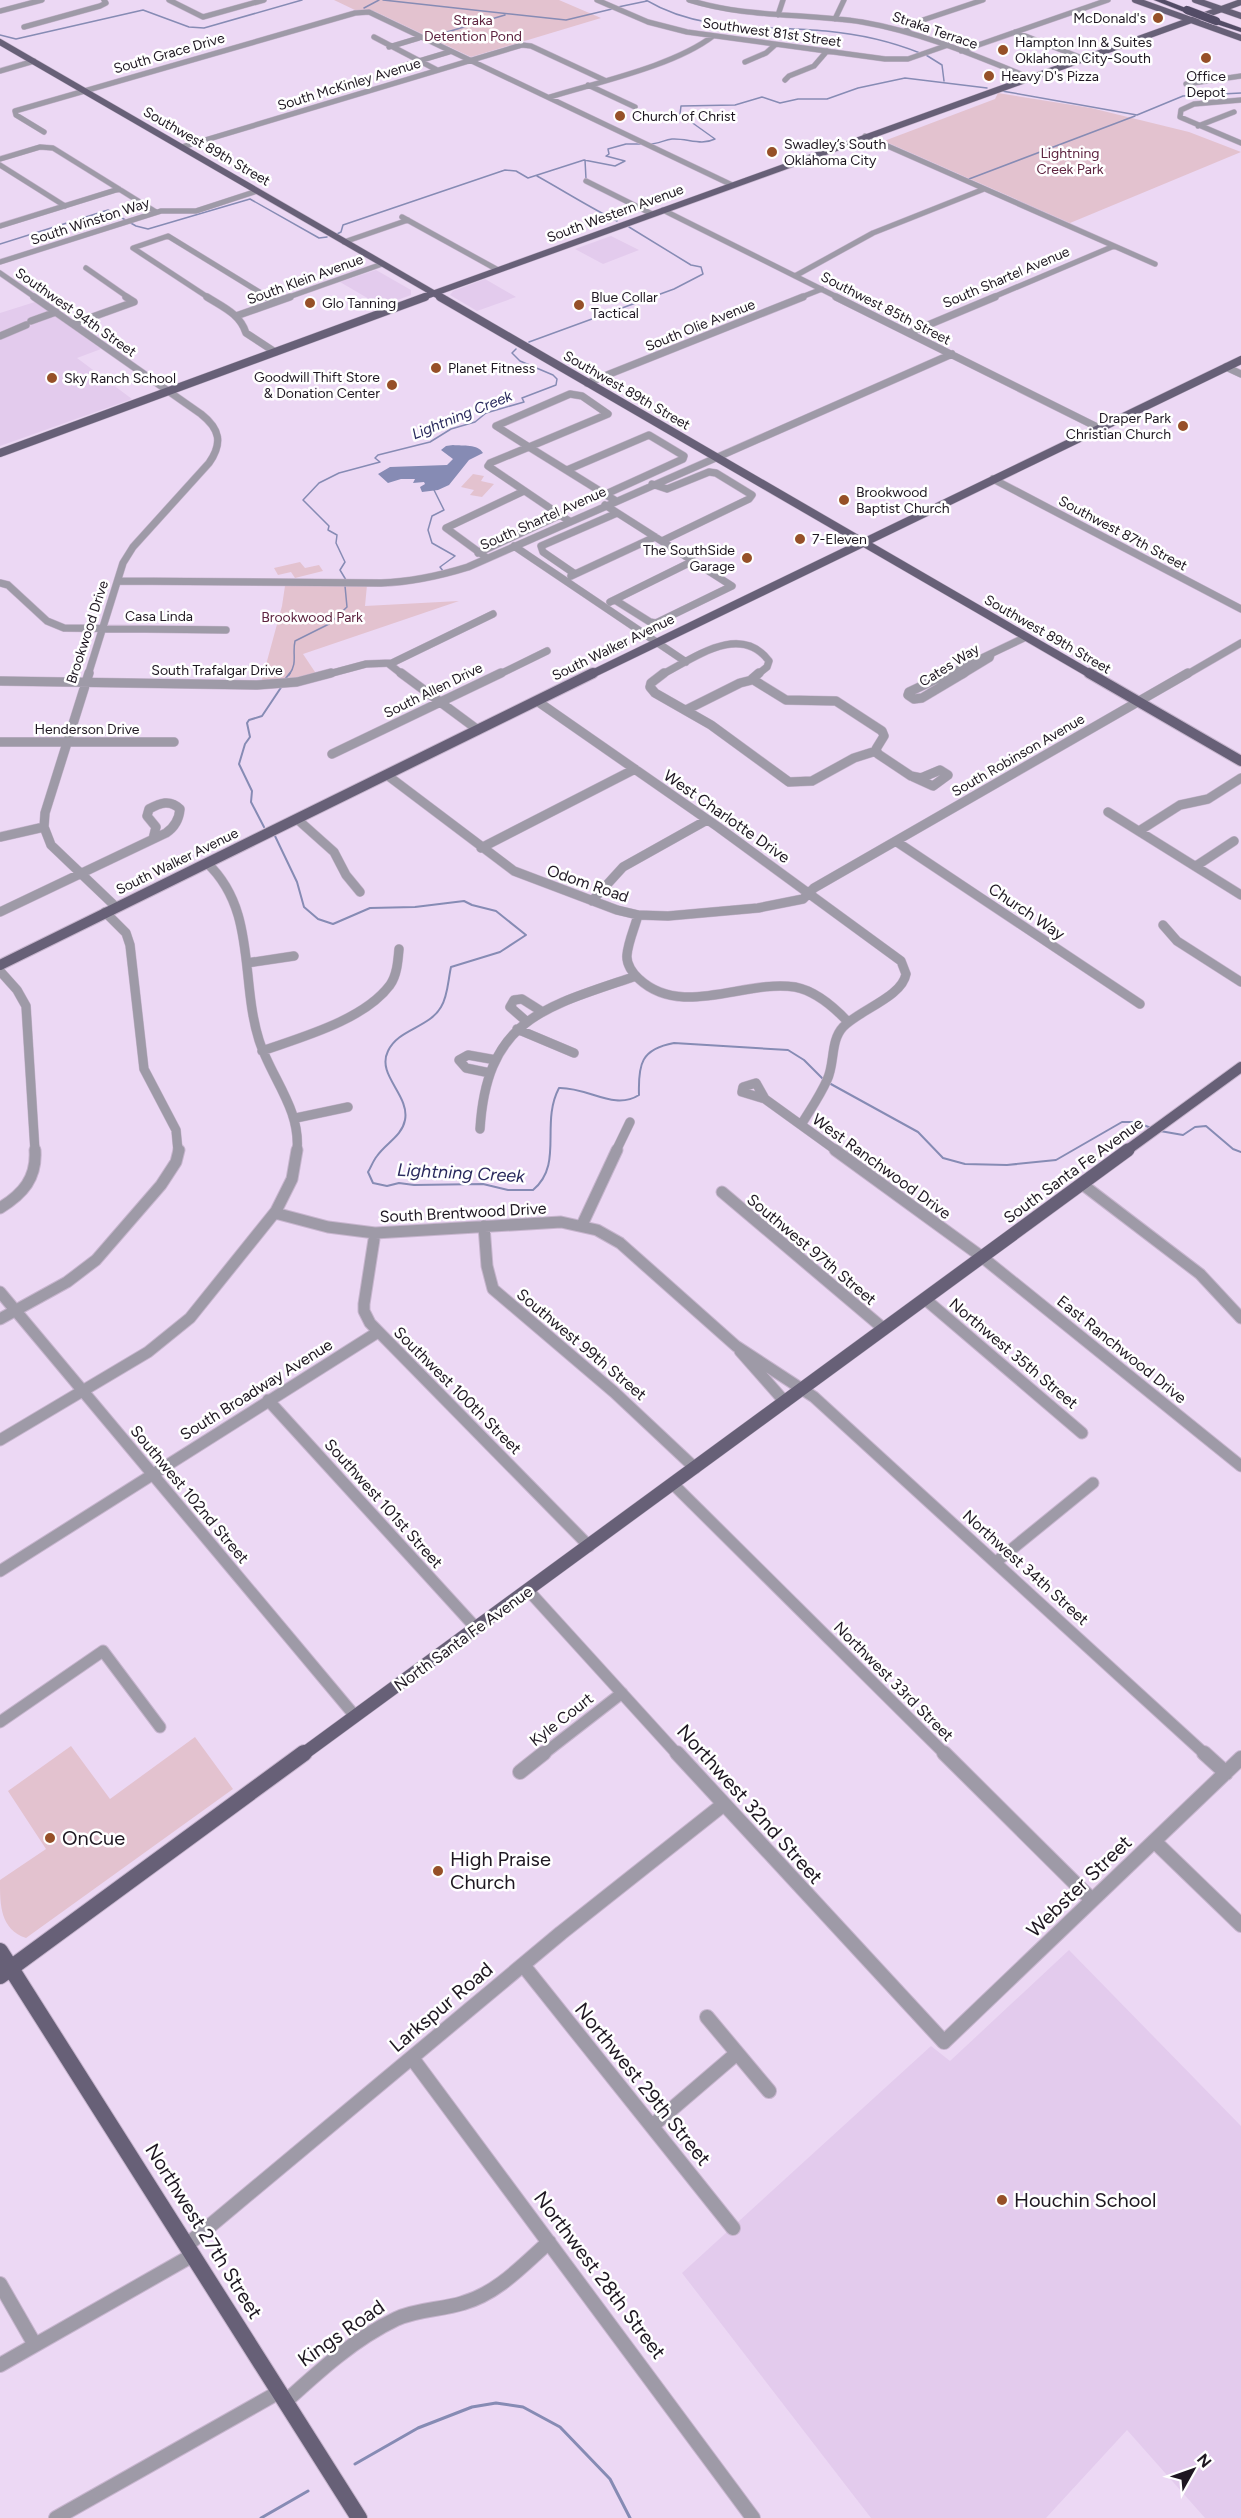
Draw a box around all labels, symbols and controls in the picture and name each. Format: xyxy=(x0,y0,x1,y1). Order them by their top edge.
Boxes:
street label: Straka Terrace xyxy=(890,8,980,53)
place label: McDonald's xyxy=(1073,10,1146,27)
marker: McDonald's xyxy=(1151,11,1165,25)
park label: Straka Detention Pond xyxy=(424,12,522,45)
street label: Southwest 81st Street xyxy=(701,14,842,51)
street label: South Grace Drive xyxy=(112,29,227,77)
place label: Hampton Inn & Suites Oklahoma City-South xyxy=(1015,34,1152,67)
marker: Hampton Inn & Suites Oklahoma City-South xyxy=(996,43,1010,57)
marker: Office Depot xyxy=(1199,51,1213,65)
street label: South McKinley Avenue xyxy=(276,54,423,114)
place label: Heavy D's Pizza xyxy=(1001,68,1099,85)
place label: Office Depot xyxy=(1186,68,1226,101)
marker: Heavy D's Pizza xyxy=(982,69,996,83)
street label: Southwest 89th Street xyxy=(140,103,273,190)
place label: Church of Christ xyxy=(632,108,736,125)
marker: Church of Christ xyxy=(613,109,627,123)
place label: Swadley’s South Oklahoma City xyxy=(784,136,886,169)
marker: Swadley’s South Oklahoma City xyxy=(765,145,779,159)
park label: Lightning Creek Park xyxy=(1037,145,1104,178)
street label: South Western Avenue xyxy=(544,181,686,246)
street label: South Winston Way xyxy=(29,194,152,249)
street label: South Shartel Avenue xyxy=(940,243,1073,312)
street label: South Klein Avenue xyxy=(245,250,366,308)
street label: Southwest 94th Street xyxy=(12,264,139,361)
street label: Southwest 85th Street xyxy=(818,268,954,349)
place label: Blue Collar Tactical xyxy=(591,289,658,322)
place label: Glo Tanning xyxy=(322,295,396,312)
marker: Glo Tanning xyxy=(303,296,317,310)
street label: South Olie Avenue xyxy=(643,296,758,355)
marker: Blue Collar Tactical xyxy=(572,298,586,312)
street label: Southwest 89th Street xyxy=(560,347,693,434)
place label: Planet Fitness xyxy=(448,360,535,377)
marker: Planet Fitness xyxy=(429,361,443,375)
place label: Goodwill Thift Store & Donation Center xyxy=(254,369,380,402)
place label: Sky Ranch School xyxy=(64,370,176,387)
marker: Sky Ranch School xyxy=(45,371,59,385)
marker: Goodwill Thift Store & Donation Center xyxy=(385,378,399,392)
water label: Lightning Creek xyxy=(409,386,515,443)
place label: Draper Park Christian Church xyxy=(1066,410,1171,443)
marker: Draper Park Christian Church xyxy=(1176,419,1190,433)
street label: South Shartel Avenue xyxy=(478,483,609,554)
place label: Brookwood Baptist Church xyxy=(856,484,950,517)
street label: Southwest 87th Street xyxy=(1056,492,1190,575)
marker: Brookwood Baptist Church xyxy=(837,493,851,507)
place label: 7-Eleven xyxy=(812,531,867,548)
marker: 7-Eleven xyxy=(793,532,807,546)
place label: The SouthSide Garage xyxy=(643,542,735,575)
marker: The SouthSide Garage xyxy=(740,551,754,565)
street label: Brookwood Drive xyxy=(63,578,112,686)
street label: Southwest 89th Street xyxy=(981,591,1114,678)
street label: Casa Linda xyxy=(125,608,193,625)
park label: Brookwood Park xyxy=(261,609,363,626)
street label: South Walker Avenue xyxy=(549,610,677,684)
street label: Cates Way xyxy=(916,640,983,690)
street label: South Allen Drive xyxy=(381,659,486,722)
street label: South Trafalgar Drive xyxy=(151,662,283,679)
street label: South Robinson Avenue xyxy=(949,710,1088,800)
street label: Henderson Drive xyxy=(35,721,140,738)
street label: West Charlotte Drive xyxy=(660,766,794,867)
street label: South Walker Avenue xyxy=(113,824,241,898)
street label: Odom Road xyxy=(544,861,631,906)
street label: Church Way xyxy=(985,879,1069,944)
street label: West Ranchwood Drive xyxy=(809,1110,955,1223)
street label: South Santa Fe Avenue xyxy=(1000,1113,1147,1227)
water label: Lightning Creek xyxy=(397,1159,527,1187)
street label: Southwest 97th Street xyxy=(743,1190,880,1309)
street label: South Brentwood Drive xyxy=(379,1199,547,1226)
street label: Southwest 99th Street xyxy=(513,1285,650,1404)
street label: East Ranchwood Drive xyxy=(1053,1291,1190,1408)
street label: Northwest 35th Street xyxy=(945,1294,1082,1413)
street label: Southwest 100th Street xyxy=(390,1323,525,1458)
street label: South Broadway Avenue xyxy=(177,1335,336,1444)
street label: Southwest 102nd Street xyxy=(126,1421,253,1567)
street label: Southwest 101st Street xyxy=(321,1435,447,1572)
street label: Northwest 34th Street xyxy=(959,1506,1093,1629)
street label: North Santa Fe Avenue xyxy=(390,1582,536,1695)
street label: Northwest 33rd Street xyxy=(830,1618,957,1745)
street label: Kyle Court xyxy=(526,1689,597,1750)
street label: Northwest 32nd Street xyxy=(672,1719,828,1889)
place label: OnCue xyxy=(62,1826,125,1850)
street label: Webster Street xyxy=(1022,1830,1136,1942)
marker: OnCue xyxy=(43,1831,57,1845)
place label: High Praise Church xyxy=(450,1847,551,1894)
marker: High Praise Church xyxy=(431,1864,445,1878)
street label: Larkspur Road xyxy=(385,1957,497,2057)
street label: Northwest 29th Street xyxy=(570,1998,716,2170)
street label: Northwest 27th Street xyxy=(140,2139,268,2323)
street label: Northwest 28th Street xyxy=(529,2186,671,2364)
place label: Houchin School xyxy=(1014,2188,1156,2212)
marker: Houchin School xyxy=(995,2193,1009,2207)
street label: Kings Road xyxy=(293,2294,389,2372)
north arrow xyxy=(1163,2440,1223,2500)
text: N xyxy=(1193,2450,1215,2472)

